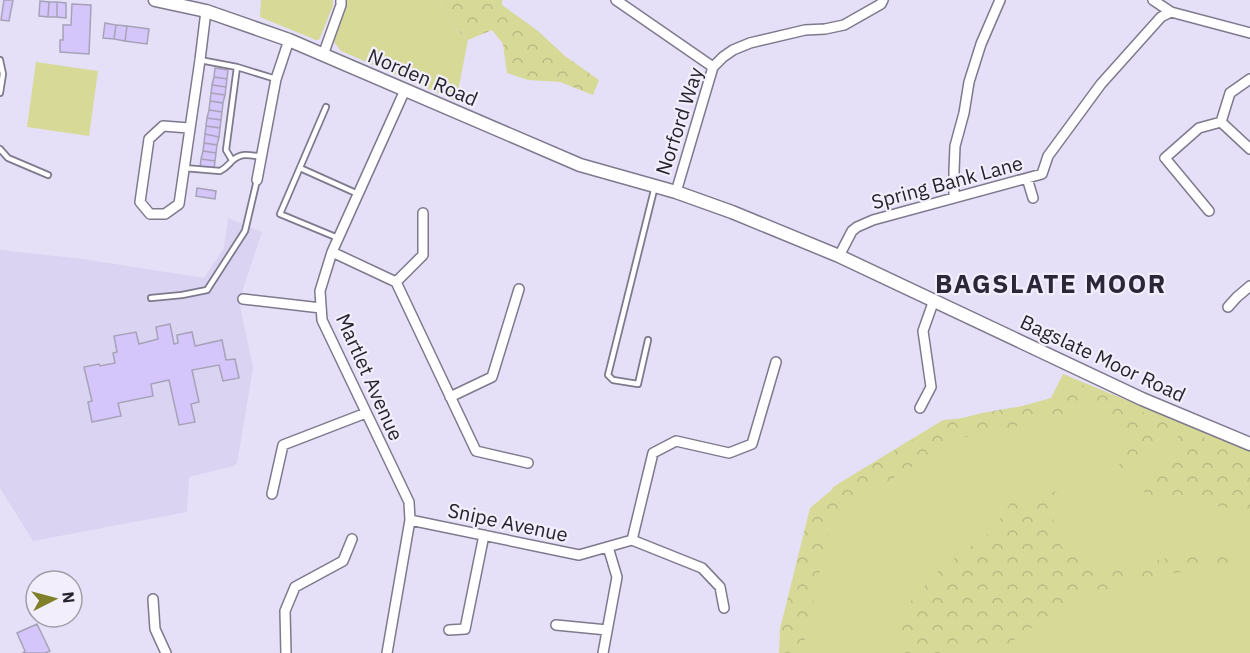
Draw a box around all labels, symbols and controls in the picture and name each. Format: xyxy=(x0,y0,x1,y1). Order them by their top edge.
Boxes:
street label: Norden Road xyxy=(364,42,482,112)
street label: Norford Way xyxy=(649,64,709,178)
street label: Spring Bank Lane xyxy=(868,149,1026,215)
district label: BAGSLATE MOOR xyxy=(935,266,1167,300)
street label: Bagslate Moor Road xyxy=(1016,308,1190,408)
street label: Martlet Avenue xyxy=(330,309,410,445)
street label: Snipe Avenue xyxy=(445,496,571,548)
north arrow xyxy=(24,569,84,629)
text: N xyxy=(58,591,79,604)

